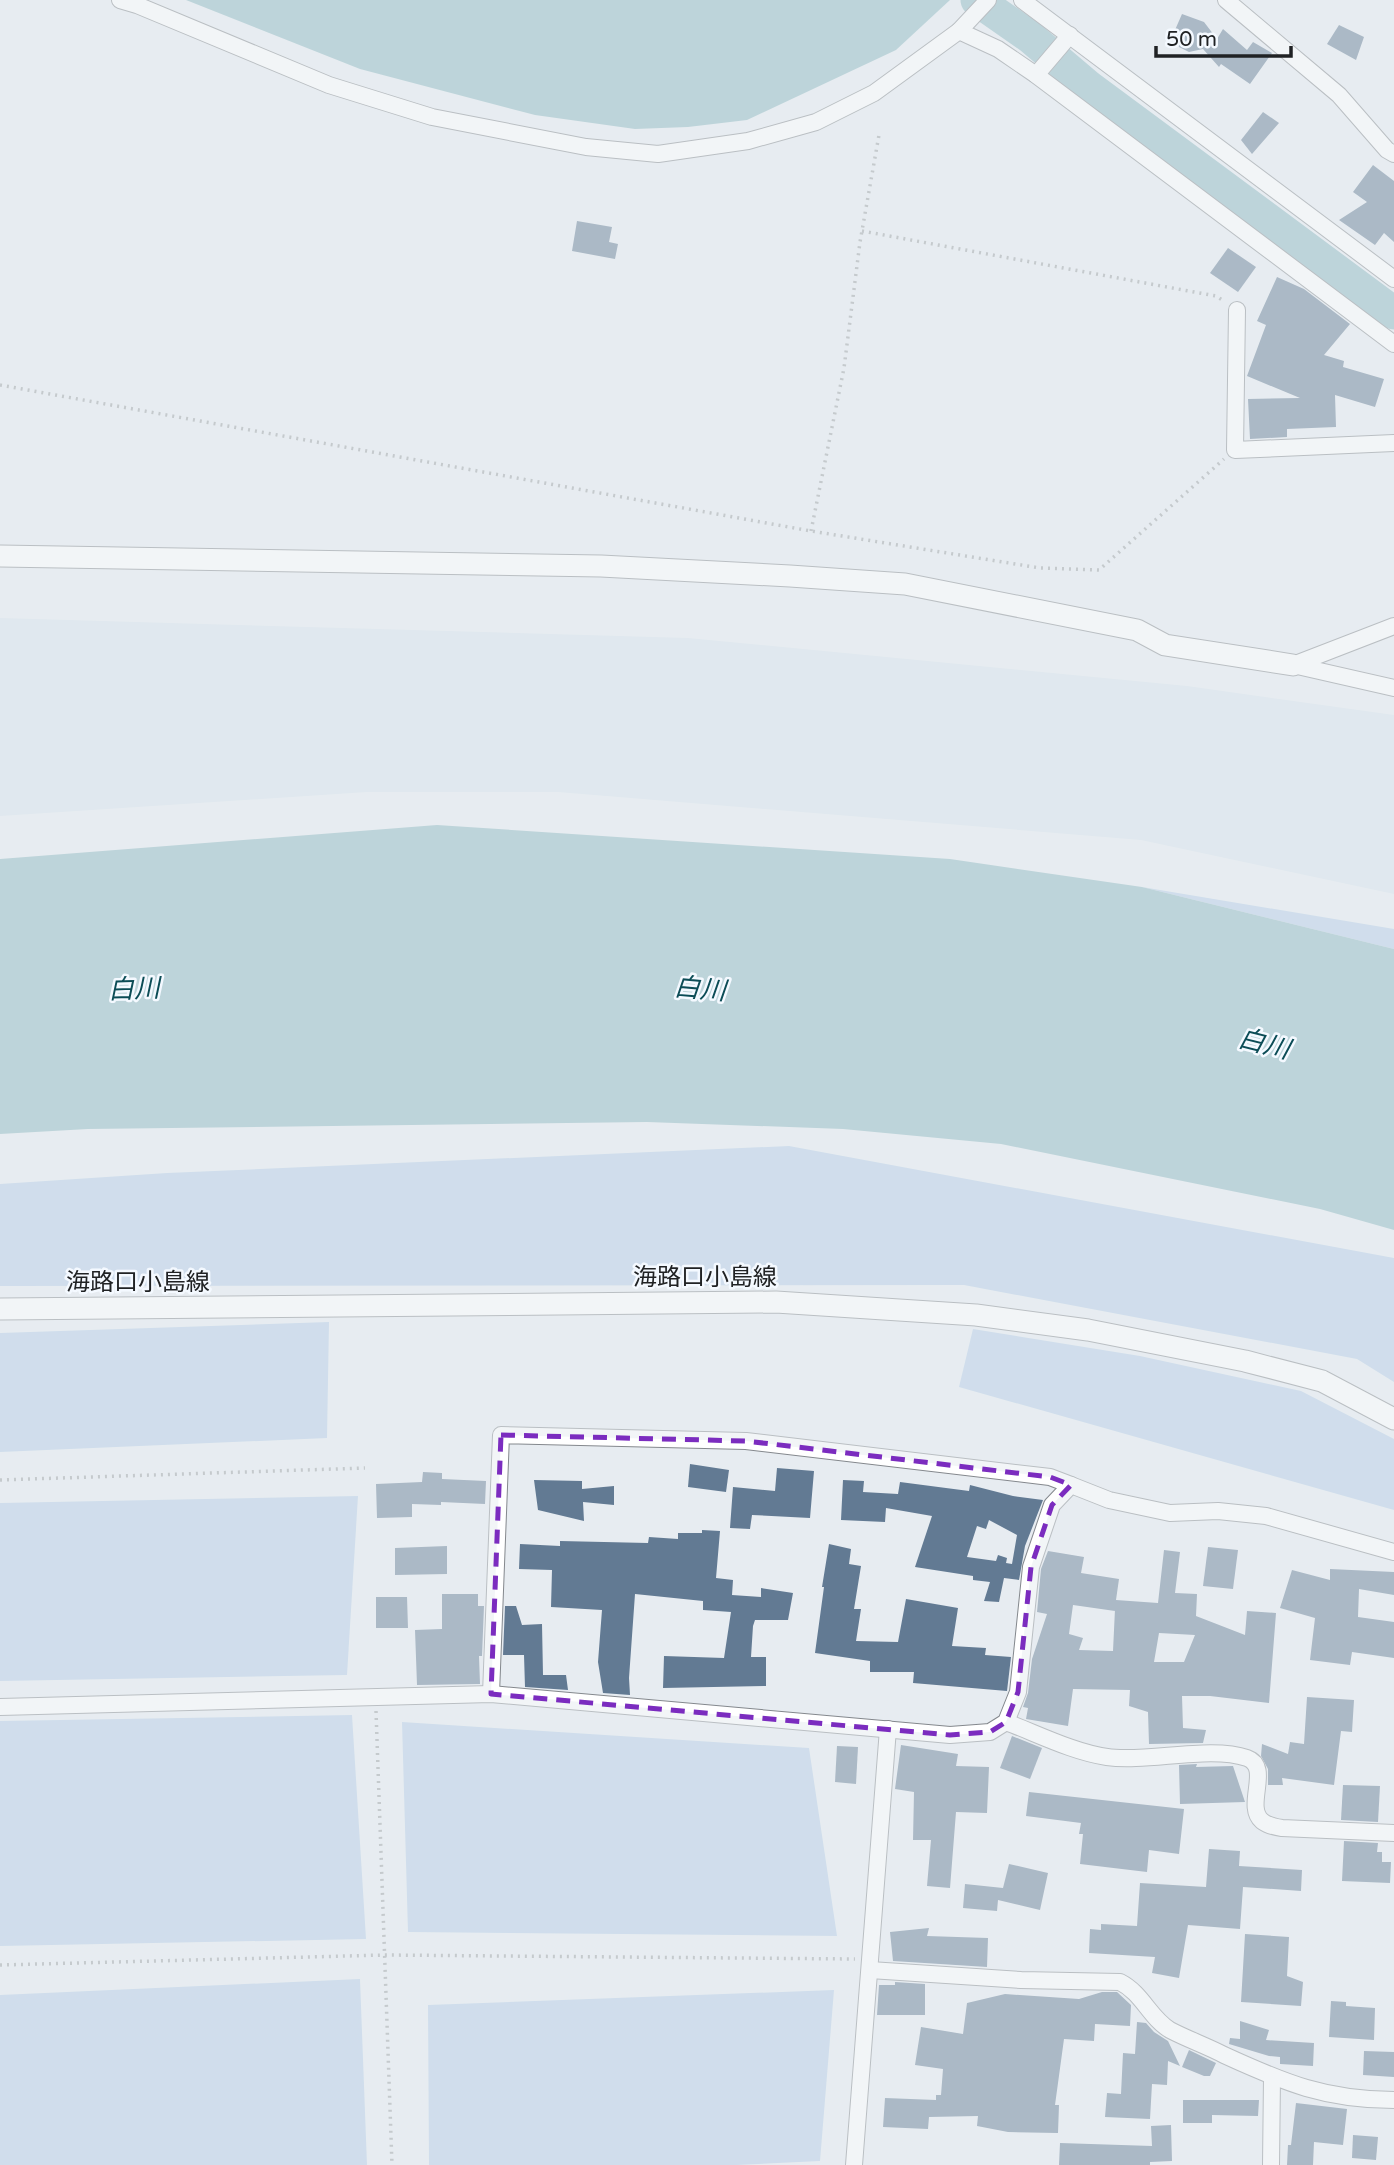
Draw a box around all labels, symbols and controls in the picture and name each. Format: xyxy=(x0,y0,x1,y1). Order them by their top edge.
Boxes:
scale bar xyxy=(1156,14,1291,58)
text: 50 m xyxy=(1166,27,1217,52)
water label: 白川 xyxy=(673,971,730,1007)
water label: 白川 xyxy=(107,972,164,1005)
water label: 白川 xyxy=(1235,1023,1296,1066)
street label: 海路口小島線 xyxy=(633,1263,777,1292)
street label: 海路口小島線 xyxy=(66,1268,210,1297)

